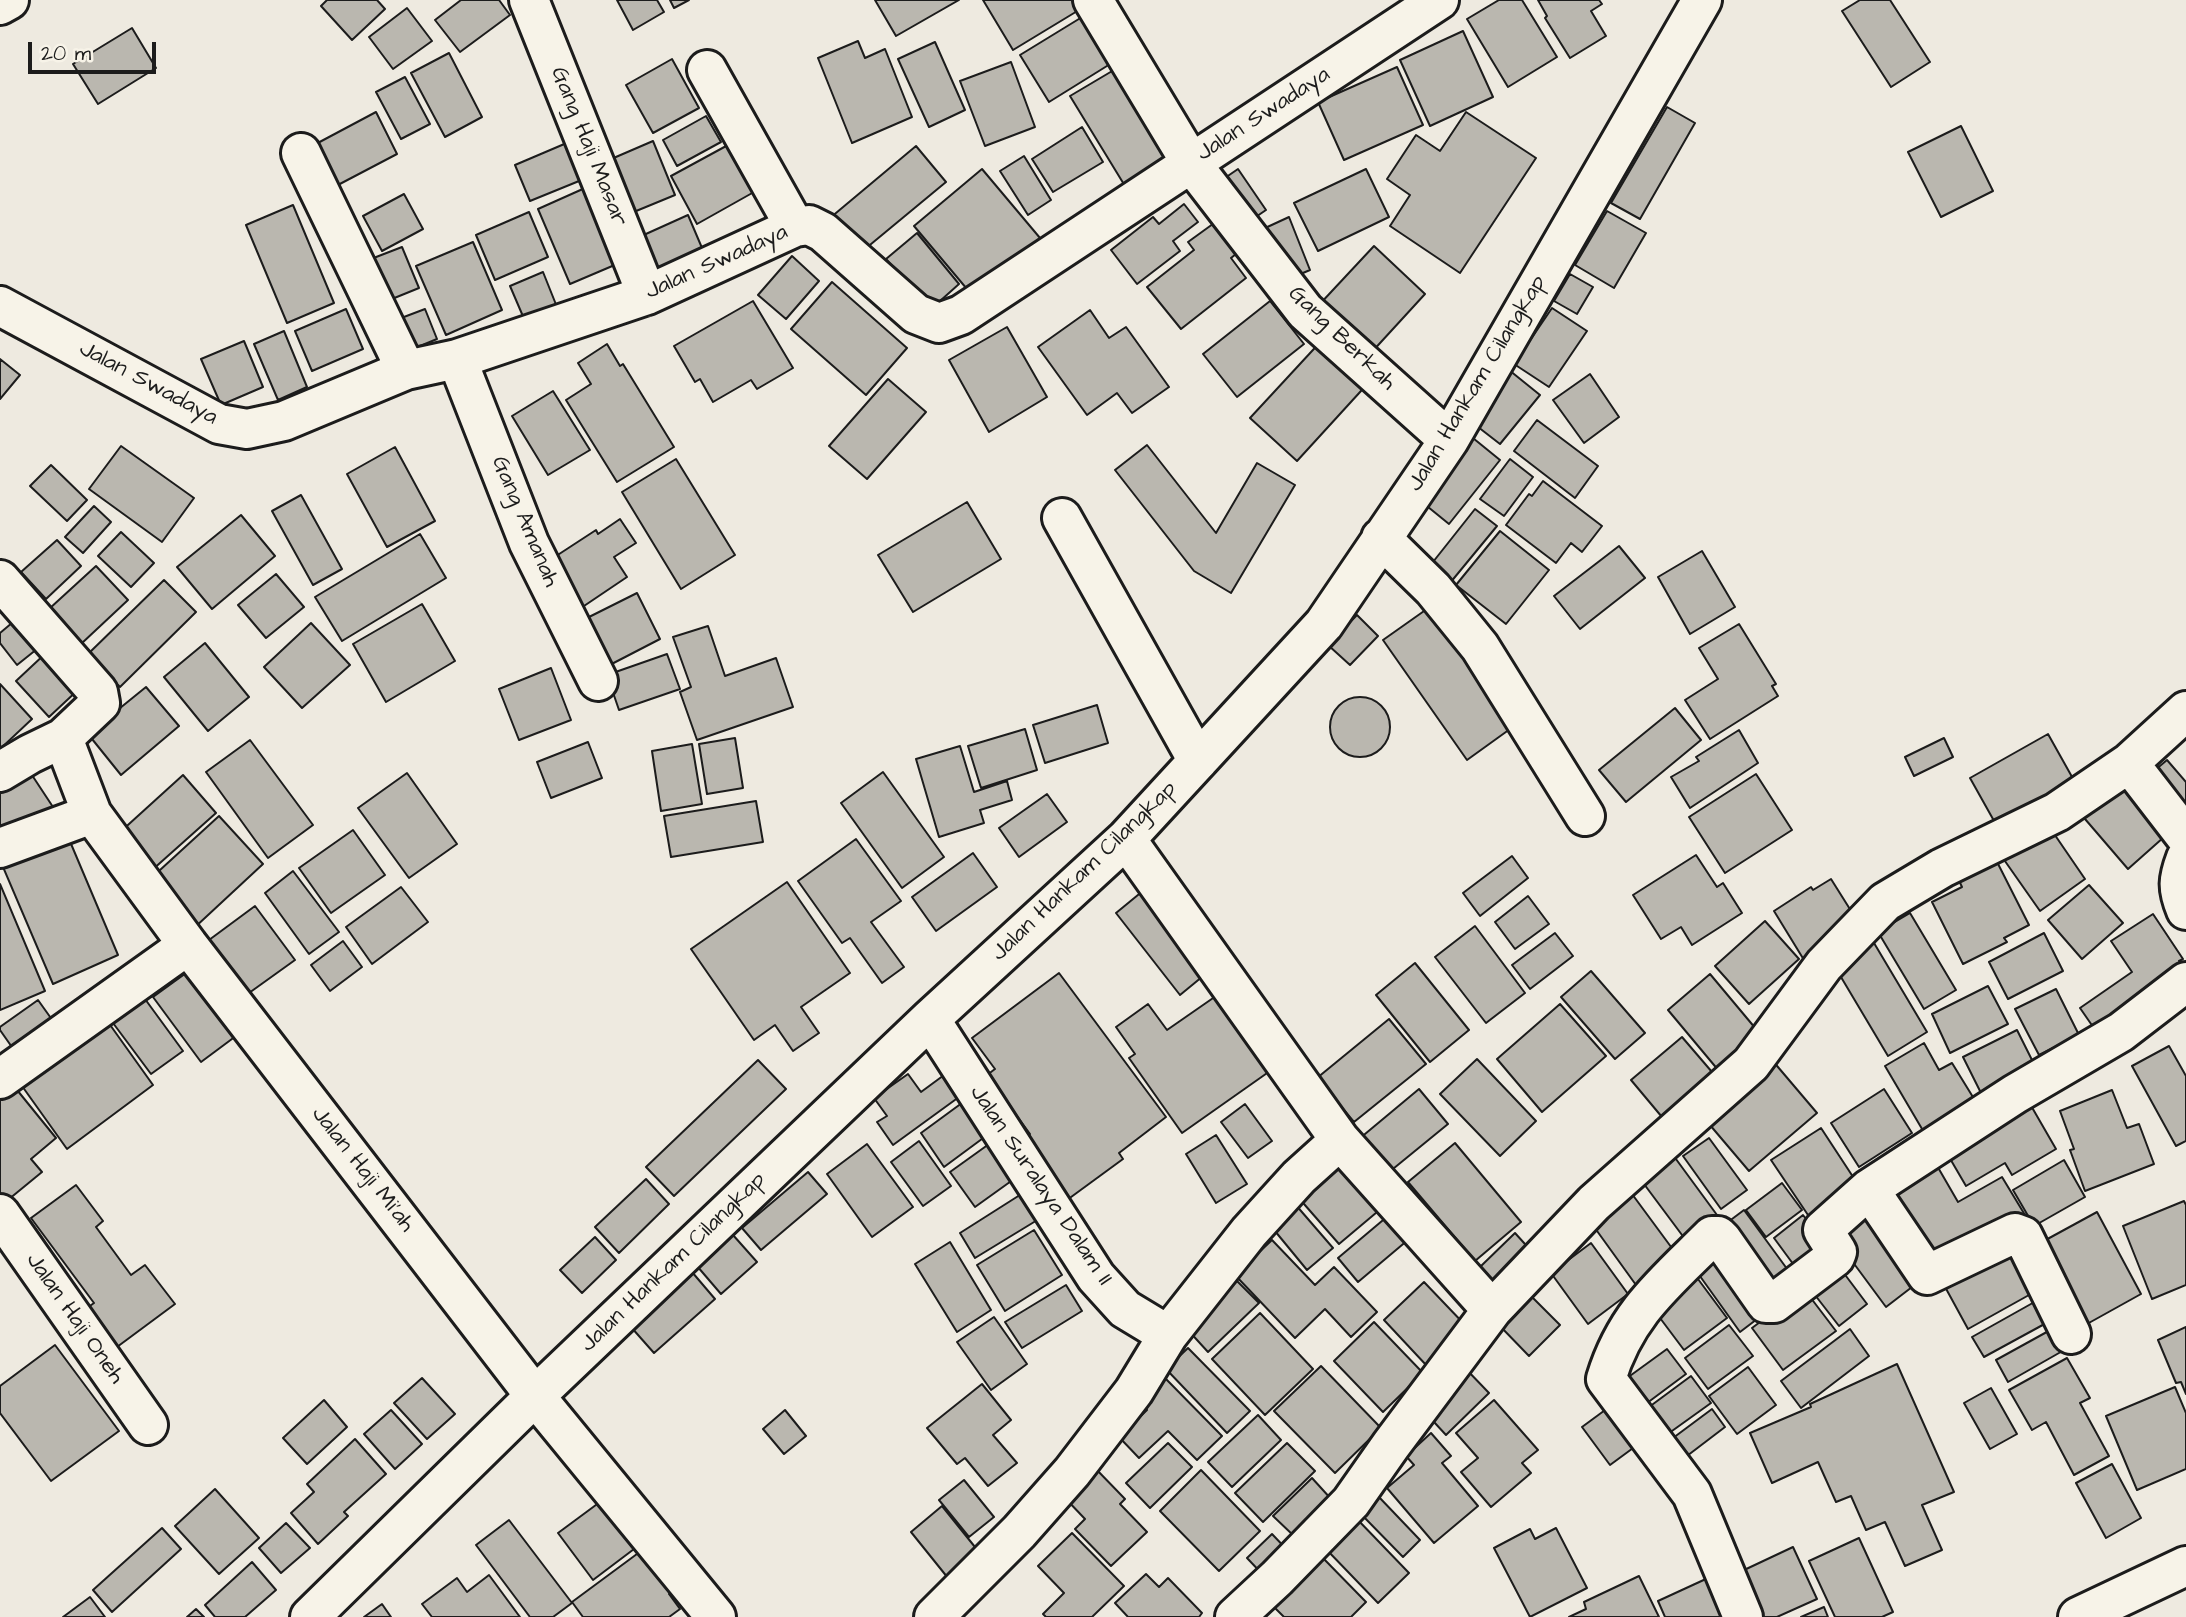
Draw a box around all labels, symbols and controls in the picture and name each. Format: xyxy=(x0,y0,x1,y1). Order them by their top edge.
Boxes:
scale bar xyxy=(32,28,159,72)
text: 20 m xyxy=(41,39,91,68)
street label: Jalan Swadaya xyxy=(1192,62,1336,168)
street label: Gang Haji Masar xyxy=(544,63,632,231)
street label: Jalan Swadaya xyxy=(642,219,792,307)
street label: Jalan Hankam Cilangkap xyxy=(1403,271,1553,497)
street label: Gang Berkah xyxy=(1281,281,1401,397)
street label: Jalan Swadaya xyxy=(74,336,222,432)
street label: Gang Amanah xyxy=(484,453,564,591)
street label: Jalan Hankam Cilangkap xyxy=(987,776,1183,968)
street label: Jalan Suralaya Dalam II xyxy=(963,1081,1117,1291)
street label: Jalan Haji Mi'ah xyxy=(304,1102,420,1238)
street label: Jalan Hankam Cilangkap xyxy=(576,1167,772,1359)
street label: Jalan Haji Oneh xyxy=(19,1248,129,1390)

